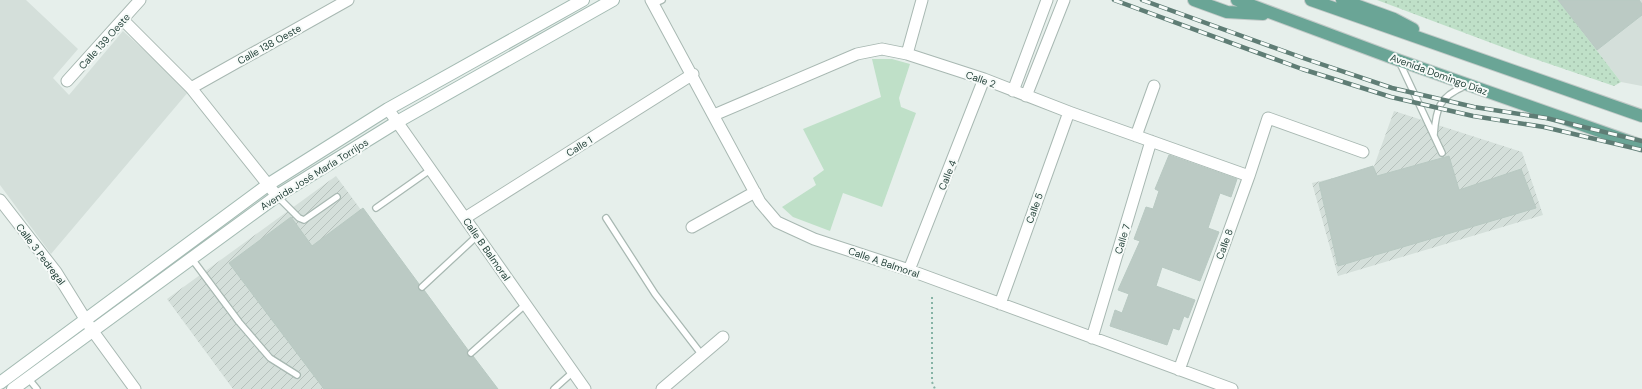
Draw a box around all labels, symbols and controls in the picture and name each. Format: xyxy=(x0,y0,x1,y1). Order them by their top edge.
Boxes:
street label: Calle 139 Oeste xyxy=(76,10,133,72)
street label: Calle 138 Oeste xyxy=(235,21,304,67)
street label: Avenida Domingo Díaz xyxy=(1389,51,1490,98)
street label: Calle 2 xyxy=(964,68,998,91)
street label: Calle 1 xyxy=(564,133,595,159)
street label: Avenida José María Torrijos xyxy=(258,136,371,213)
street label: Calle 4 xyxy=(936,158,959,192)
street label: Calle 5 xyxy=(1023,191,1046,225)
street label: Calle B Balmoral xyxy=(460,215,513,283)
street label: Calle 3 Pedregal xyxy=(13,221,68,288)
street label: Calle 7 xyxy=(1112,223,1133,256)
street label: Calle 8 xyxy=(1213,227,1236,261)
street label: Calle A Balmoral xyxy=(846,244,921,281)

